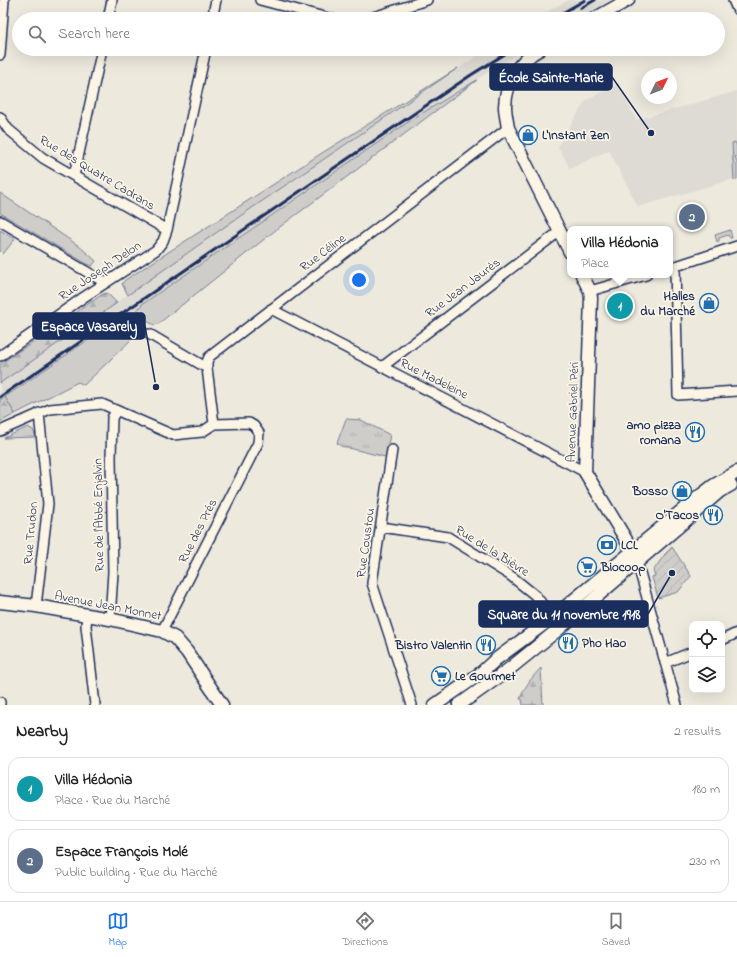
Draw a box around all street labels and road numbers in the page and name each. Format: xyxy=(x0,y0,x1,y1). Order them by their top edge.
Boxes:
street label: Rue des Quatre Cadrans xyxy=(35,131,159,215)
street label: Rue Céline xyxy=(296,229,350,277)
street label: Rue Joseph Delon xyxy=(55,236,145,306)
street label: Rue Jean Jaurès xyxy=(421,253,505,323)
street label: Rue Madeleine xyxy=(397,354,472,404)
street label: Avenue Gabriel Péri xyxy=(562,361,584,463)
street label: Rue de l'Abbé Enjalvin xyxy=(89,458,109,572)
street label: Rue des Prés xyxy=(174,495,222,566)
street label: Rue Trudon xyxy=(19,501,43,565)
street label: Rue Coustou xyxy=(352,507,380,579)
street label: Rue de la Bièvre xyxy=(451,521,533,581)
street label: Avenue Jean Monnet xyxy=(53,586,164,626)

